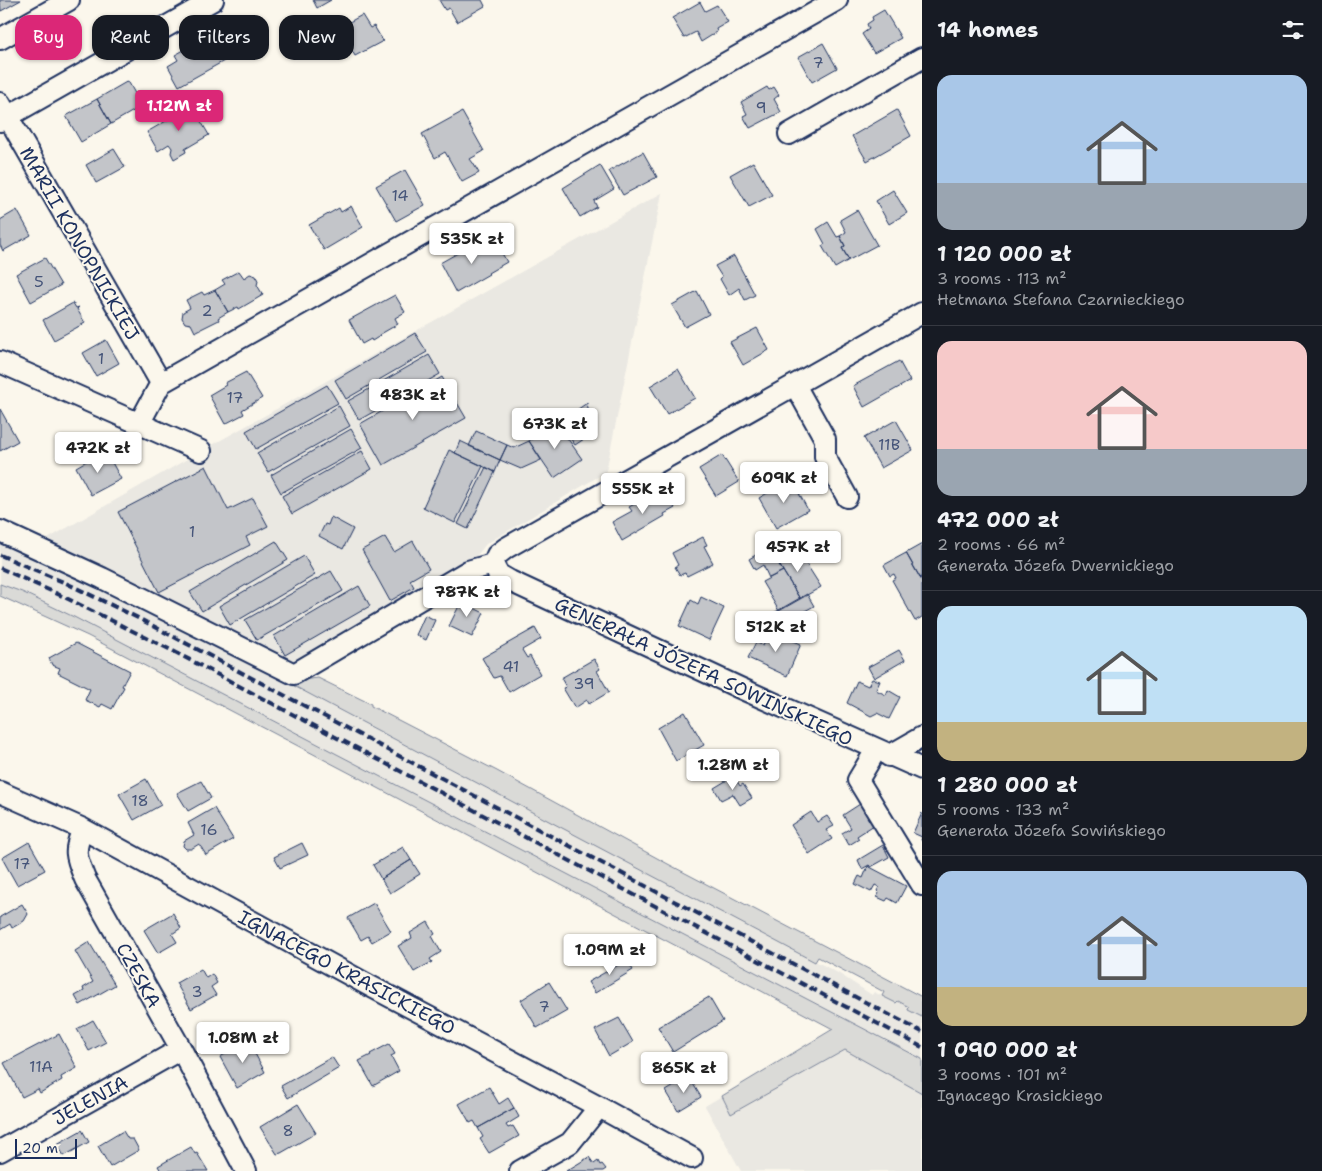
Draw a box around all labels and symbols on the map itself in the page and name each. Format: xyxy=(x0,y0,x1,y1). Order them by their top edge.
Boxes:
house number: 7 xyxy=(812,52,824,73)
pin: 1.12M zł xyxy=(127,90,231,132)
house number: 9 xyxy=(755,97,767,118)
street label: MARII KONOPNICKIEJ xyxy=(14,142,145,344)
house number: 14 xyxy=(391,185,409,206)
pin: 535K zł xyxy=(426,222,518,265)
house number: 5 xyxy=(34,271,44,292)
house number: 2 xyxy=(201,300,213,321)
house number: 1 xyxy=(98,348,104,369)
pin: 483K zł xyxy=(367,378,459,421)
house number: 17 xyxy=(226,387,244,408)
pin: 673K zł xyxy=(509,408,601,450)
pin: 472K zł xyxy=(52,432,144,474)
house number: 11B xyxy=(878,434,900,455)
pin: 609K zł xyxy=(738,462,830,504)
pin: 555K zł xyxy=(597,472,689,515)
house number: 1 xyxy=(189,521,195,542)
pin: 457K zł xyxy=(752,530,844,573)
pin: 787K zł xyxy=(421,576,513,618)
street label: GENERAŁA JÓZEFA SOWIŃSKIEGO xyxy=(551,590,857,752)
pin: 512K zł xyxy=(730,610,822,653)
house number: 41 xyxy=(502,656,520,677)
house number: 39 xyxy=(573,673,595,694)
pin: 1.28M zł xyxy=(681,748,785,791)
house number: 18 xyxy=(131,790,149,811)
house number: 16 xyxy=(200,819,218,840)
house number: 17 xyxy=(13,853,31,874)
street label: IGNACEGO KRASICKIEGO xyxy=(234,904,460,1040)
pin: 1.09M zł xyxy=(558,934,662,976)
street label: CZESKA xyxy=(111,938,167,1012)
house number: 3 xyxy=(191,981,203,1002)
house number: 7 xyxy=(538,996,550,1017)
pin: 1.08M zł xyxy=(191,1022,295,1064)
pin: 865K zł xyxy=(638,1052,730,1094)
house number: 11A xyxy=(29,1056,53,1077)
street label: JELENIA xyxy=(48,1069,132,1131)
house number: 8 xyxy=(282,1120,294,1141)
scale bar xyxy=(15,1136,78,1159)

